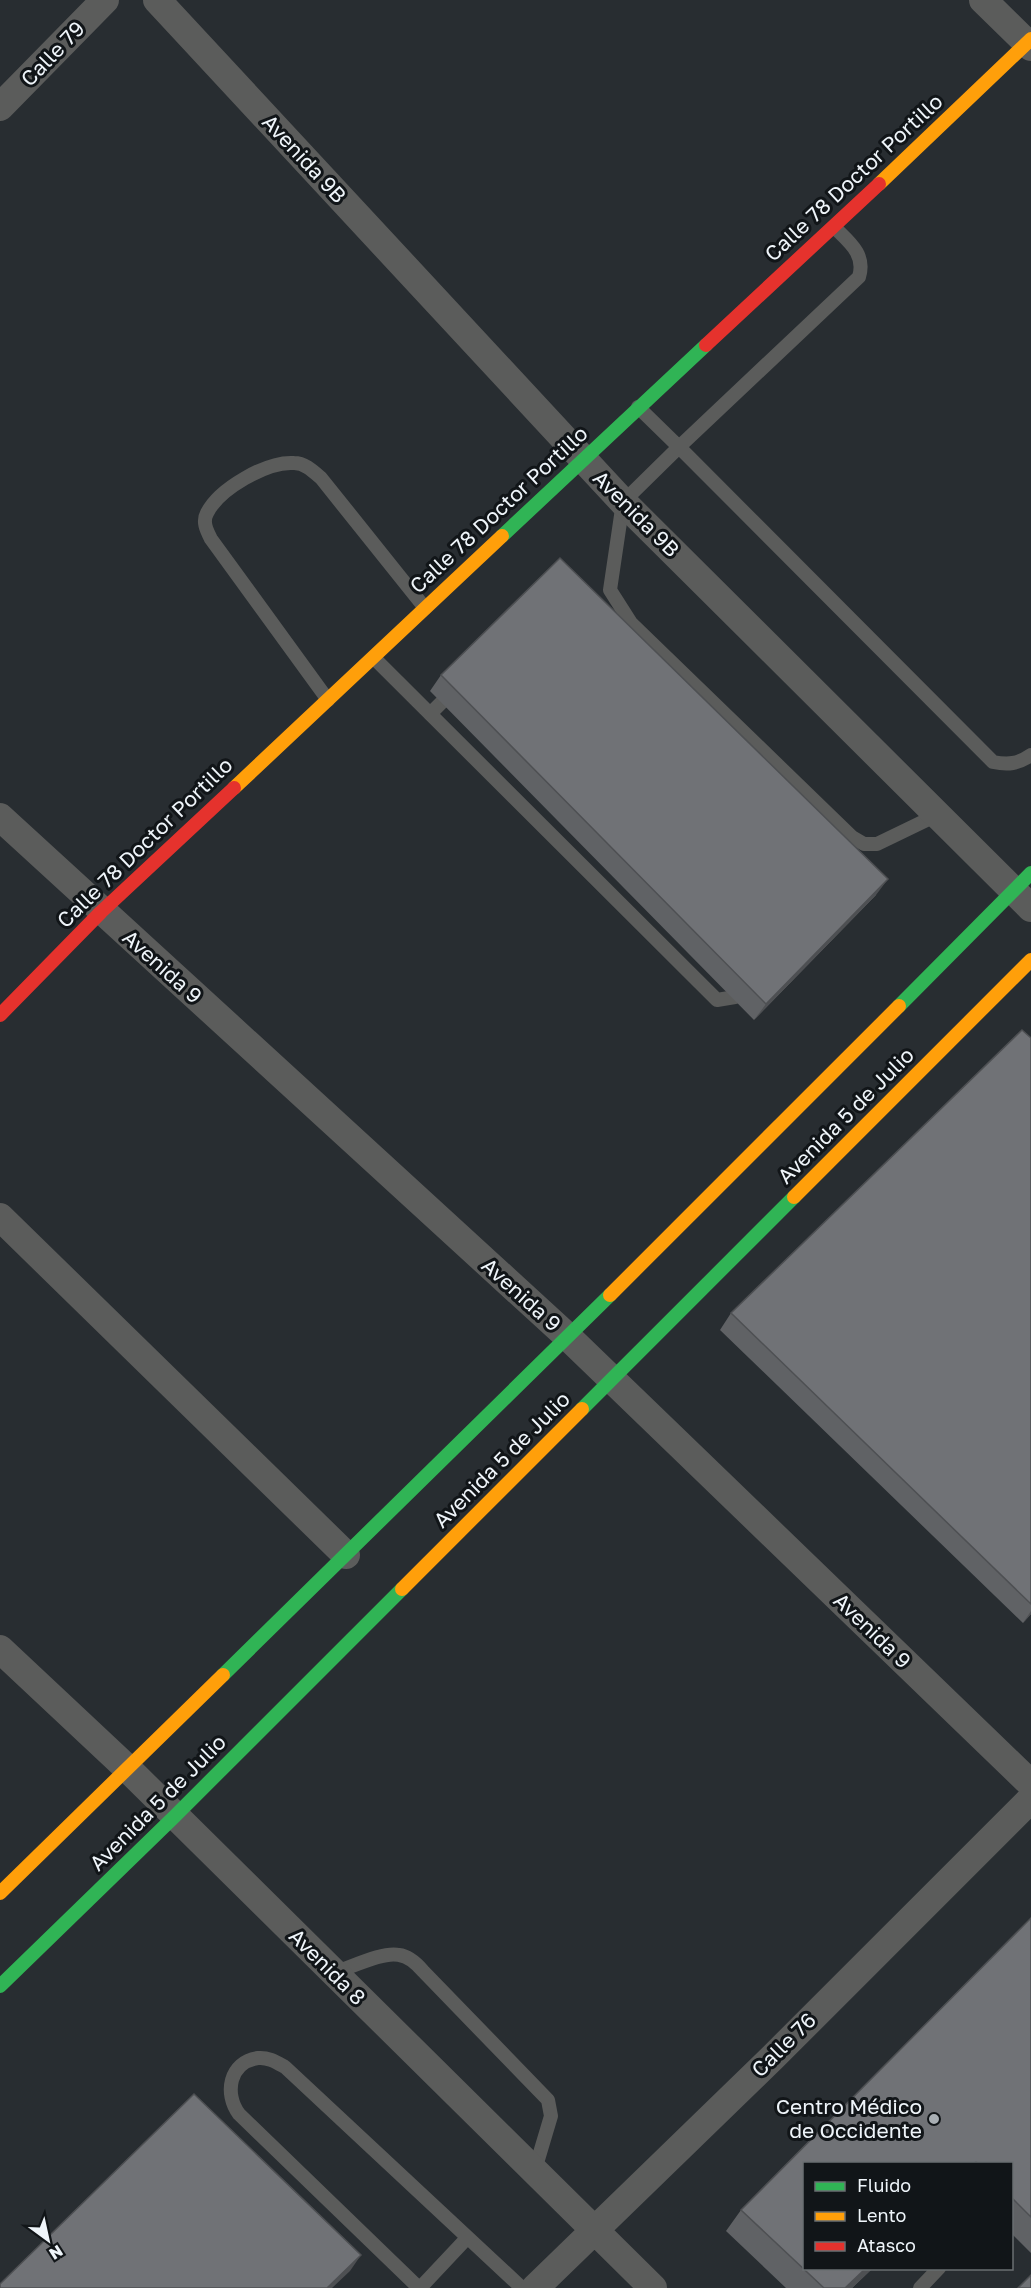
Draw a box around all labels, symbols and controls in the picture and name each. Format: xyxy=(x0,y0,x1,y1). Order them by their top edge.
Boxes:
street label: Calle 79 xyxy=(15,15,90,91)
street label: Calle 78 Doctor Portillo xyxy=(759,88,948,267)
street label: Avenida 9B xyxy=(257,109,352,208)
street label: Calle 78 Doctor Portillo xyxy=(404,420,593,599)
street label: Avenida 9B xyxy=(588,465,685,562)
street label: Calle 78 Doctor Portillo xyxy=(51,752,237,933)
street label: Avenida 9 xyxy=(118,924,208,1009)
street label: Avenida 5 de Julio xyxy=(772,1042,919,1189)
street label: Avenida 9 xyxy=(477,1252,567,1337)
street label: Avenida 5 de Julio xyxy=(428,1386,575,1533)
street label: Avenida 9 xyxy=(829,1587,917,1674)
street label: Avenida 5 de Julio xyxy=(84,1729,231,1876)
street label: Avenida 8 xyxy=(284,1923,371,2010)
street label: Calle 76 xyxy=(746,2007,821,2082)
place label: Centro Médico de Occidente xyxy=(776,2093,922,2143)
marker: Centro Médico de Occidente xyxy=(927,2112,941,2126)
legend xyxy=(803,2162,1013,2270)
text: Fluido xyxy=(857,2174,911,2196)
text: Lento xyxy=(857,2204,906,2226)
north arrow xyxy=(18,2210,78,2270)
text: Atasco xyxy=(857,2234,916,2256)
text: N xyxy=(46,2241,67,2264)

